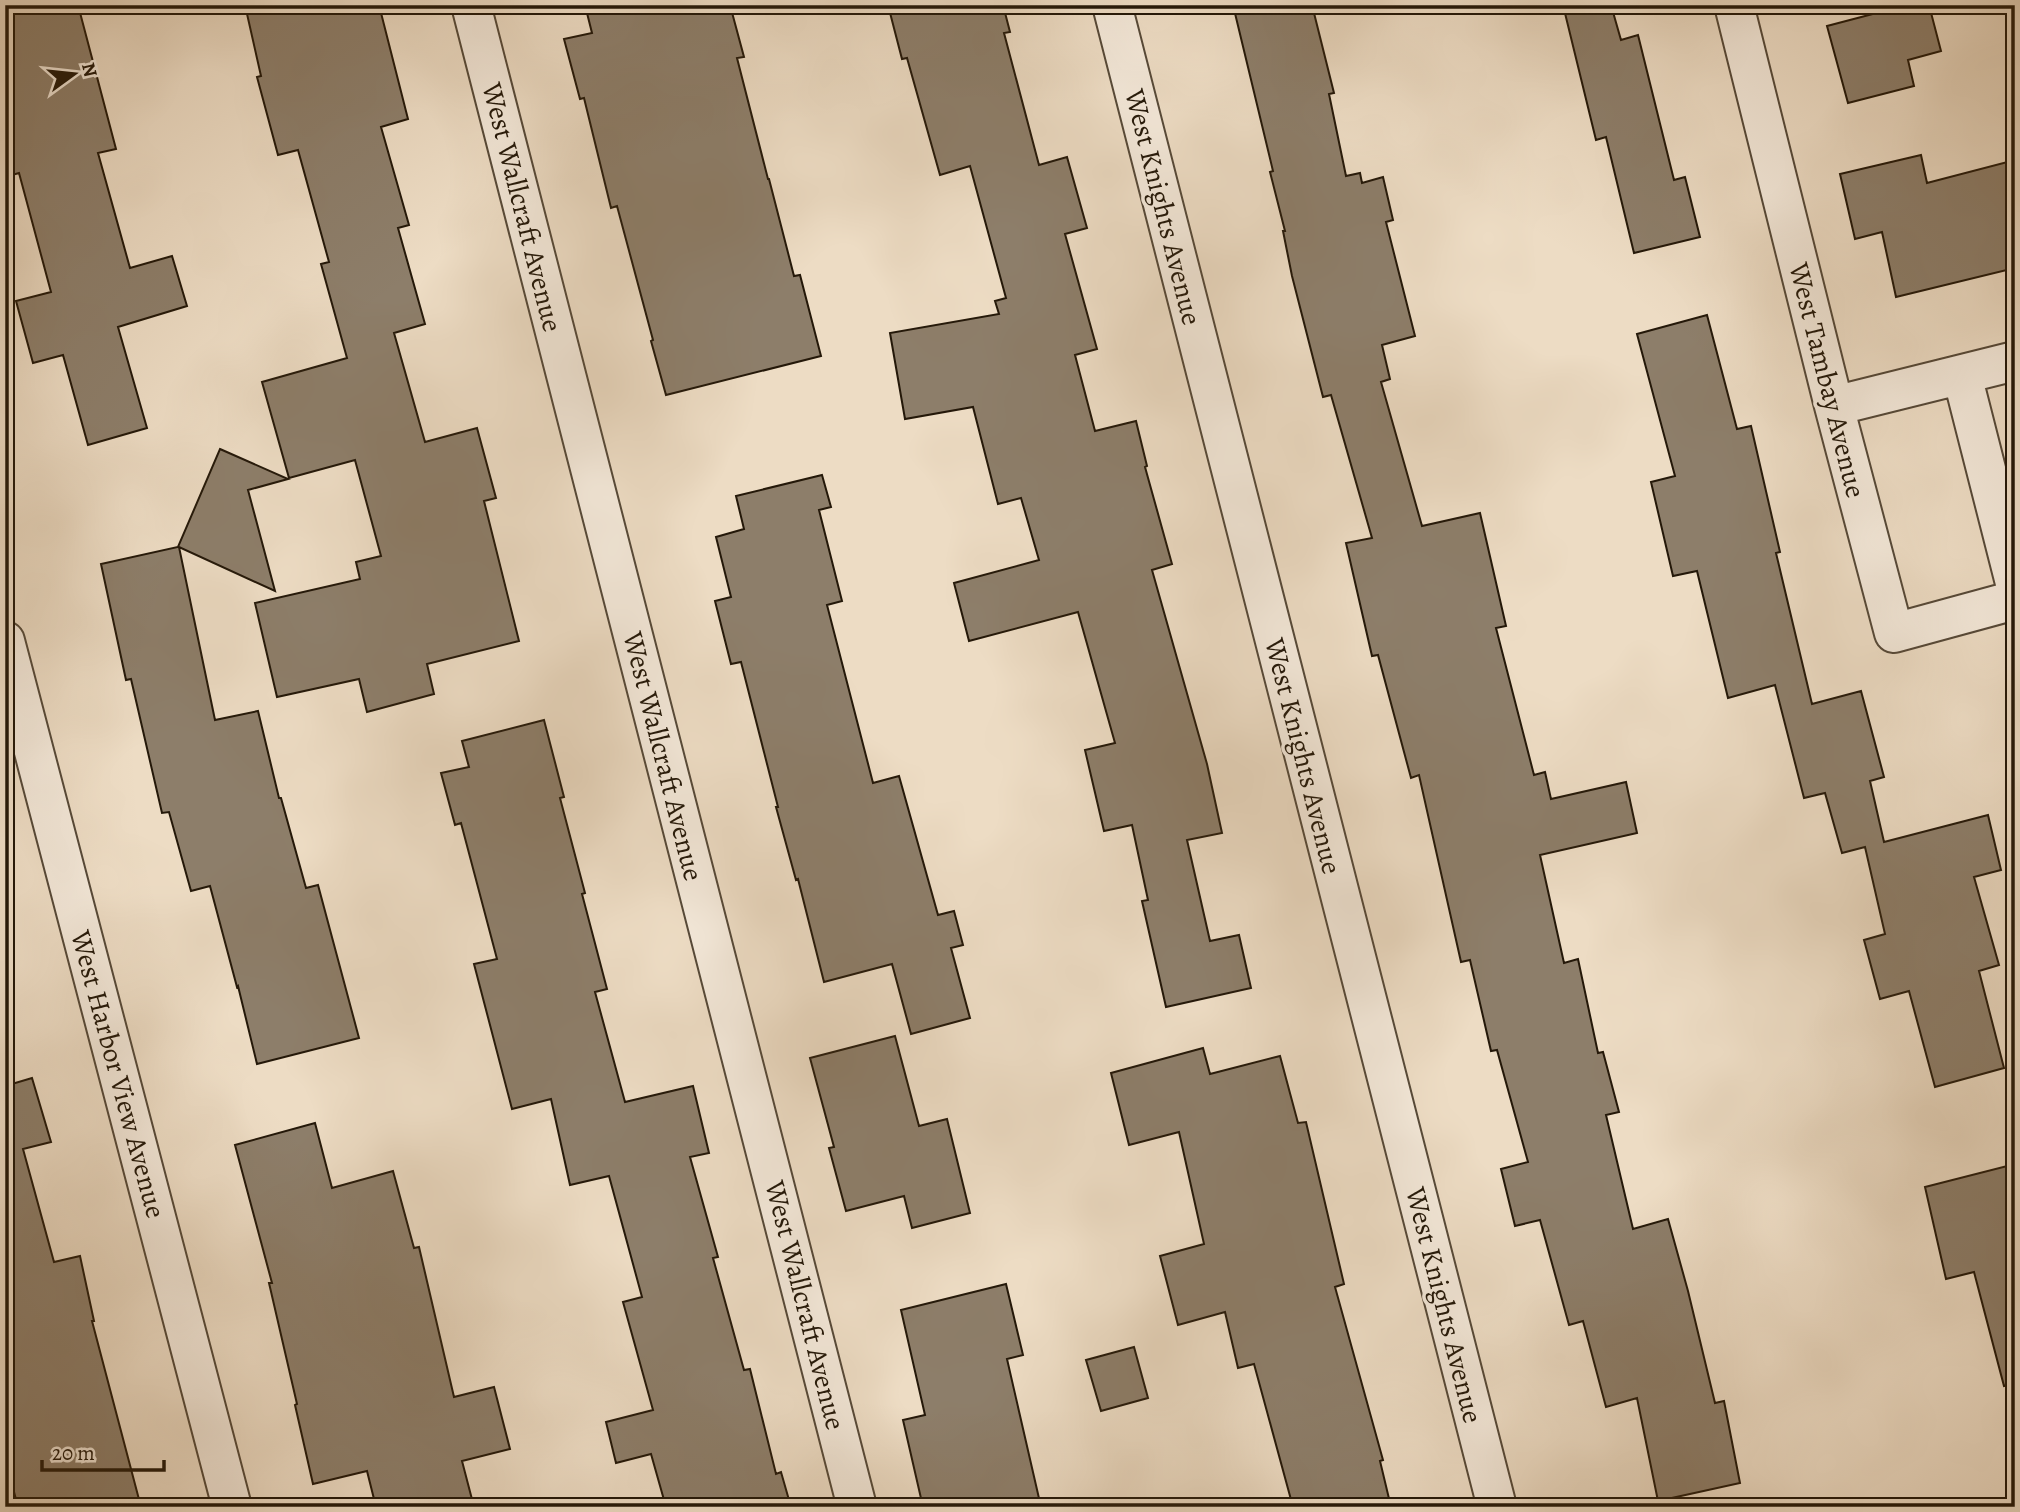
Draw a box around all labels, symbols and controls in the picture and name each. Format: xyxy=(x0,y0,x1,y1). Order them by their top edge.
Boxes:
north arrow xyxy=(38,38,108,108)
text: N xyxy=(75,60,104,80)
street label: West Wallcraft Avenue xyxy=(472,78,571,336)
street label: West Knights Avenue xyxy=(1115,84,1211,329)
street label: West Tambay Avenue xyxy=(1779,258,1875,502)
street label: West Wallcraft Avenue xyxy=(613,627,712,885)
street label: West Knights Avenue xyxy=(1255,633,1351,878)
street label: West Harbor View Avenue xyxy=(61,925,175,1222)
street label: West Wallcraft Avenue xyxy=(755,1176,854,1434)
street label: West Knights Avenue xyxy=(1396,1182,1492,1427)
scale bar xyxy=(42,1428,164,1472)
text: 20 m xyxy=(52,1439,95,1467)

